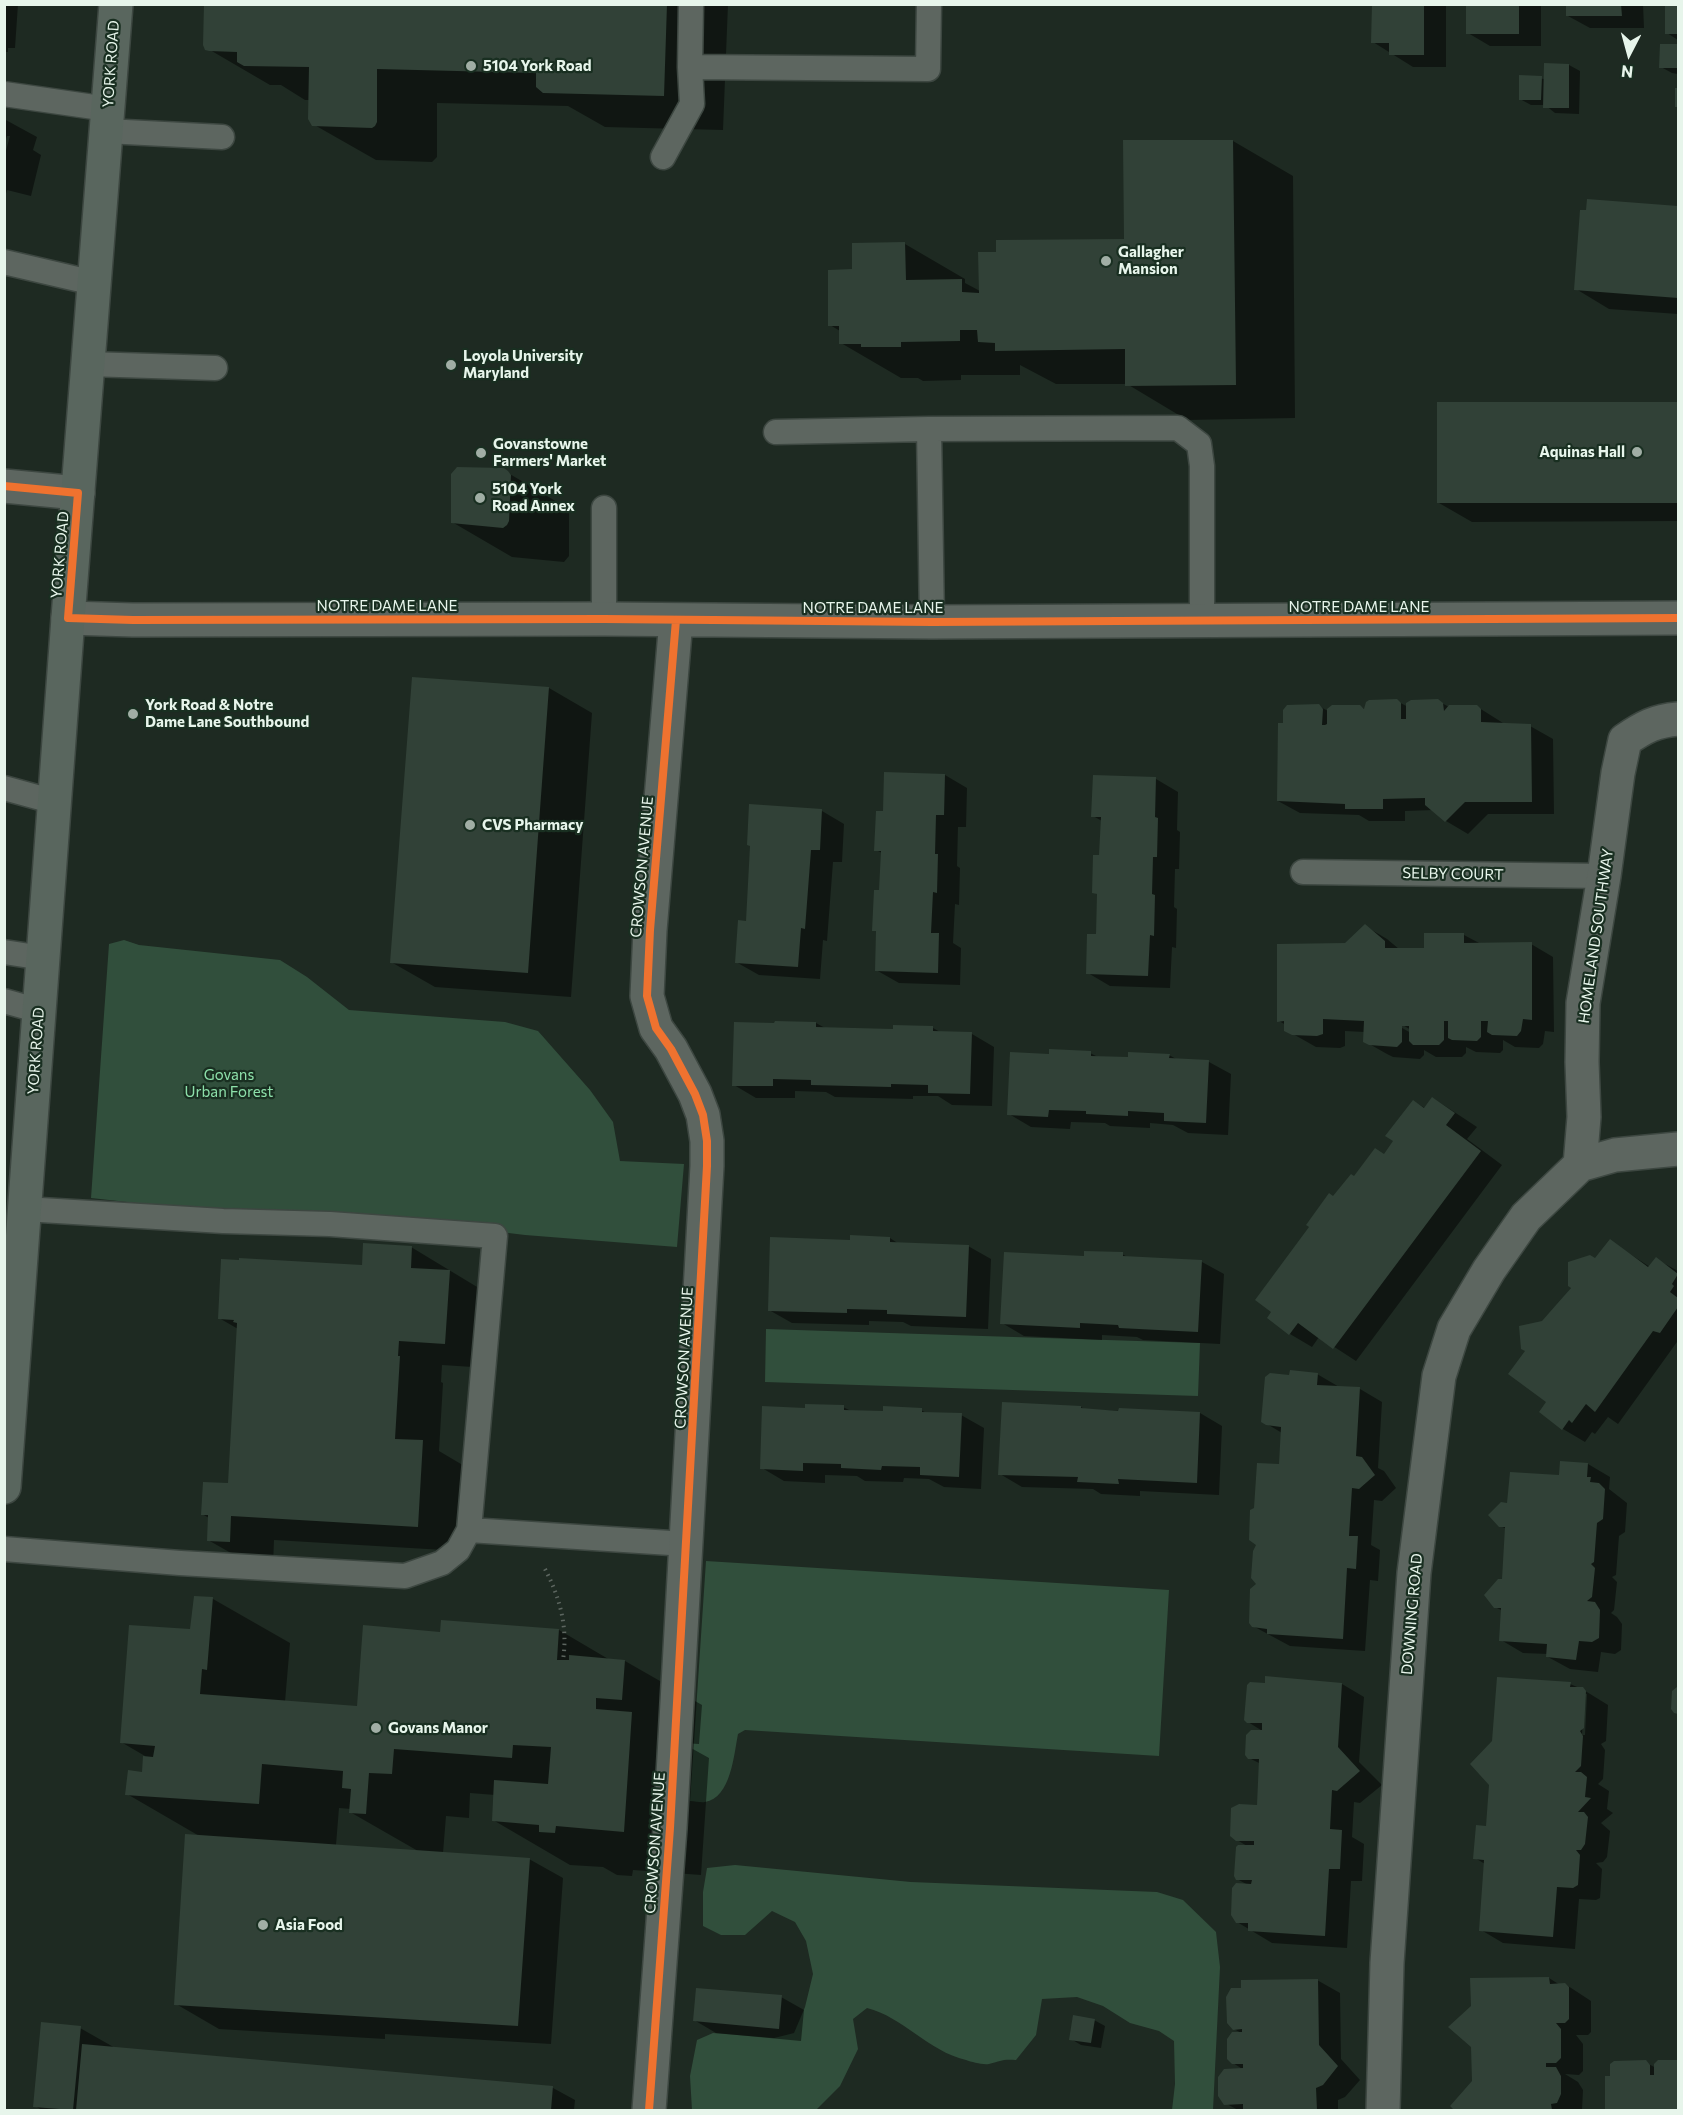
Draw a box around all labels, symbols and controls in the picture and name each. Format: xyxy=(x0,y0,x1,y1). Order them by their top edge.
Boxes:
street label: YORK ROAD xyxy=(99,20,123,108)
north arrow xyxy=(1599,24,1659,84)
place label: 5104 York Road xyxy=(483,57,591,75)
marker: 5104 York Road xyxy=(464,59,478,73)
text: N xyxy=(1620,62,1634,82)
place label: Gallagher Mansion xyxy=(1118,243,1184,278)
marker: Gallagher Mansion xyxy=(1099,254,1113,268)
place label: Loyola University Maryland xyxy=(463,347,583,382)
marker: Loyola University Maryland xyxy=(444,358,458,372)
place label: Govanstowne Farmers' Market xyxy=(493,435,606,470)
place label: Aquinas Hall xyxy=(1539,443,1625,461)
marker: Aquinas Hall xyxy=(1630,445,1644,459)
marker: Govanstowne Farmers' Market xyxy=(474,446,488,460)
place label: 5104 York Road Annex xyxy=(492,480,575,515)
marker: 5104 York Road Annex xyxy=(473,491,487,505)
street label: YORK ROAD xyxy=(47,511,73,599)
street label: NOTRE DAME LANE xyxy=(317,597,457,615)
street label: NOTRE DAME LANE xyxy=(1289,598,1429,616)
street label: NOTRE DAME LANE xyxy=(803,599,943,617)
place label: York Road & Notre Dame Lane Southbound xyxy=(145,696,309,731)
marker: York Road & Notre Dame Lane Southbound xyxy=(126,707,140,721)
street label: CROWSON AVENUE xyxy=(627,796,657,938)
place label: CVS Pharmacy xyxy=(482,816,583,834)
marker: CVS Pharmacy xyxy=(463,818,477,832)
street label: HOMELAND SOUTHWAY xyxy=(1575,847,1617,1025)
street label: SELBY COURT xyxy=(1402,864,1504,884)
street label: YORK ROAD xyxy=(24,1007,48,1095)
park label: Govans Urban Forest xyxy=(185,1066,273,1101)
street label: CROWSON AVENUE xyxy=(671,1287,697,1429)
street label: DOWNING ROAD xyxy=(1398,1552,1426,1676)
place label: Govans Manor xyxy=(388,1719,488,1737)
marker: Govans Manor xyxy=(369,1721,383,1735)
street label: CROWSON AVENUE xyxy=(641,1772,669,1914)
place label: Asia Food xyxy=(275,1916,343,1934)
marker: Asia Food xyxy=(256,1918,270,1932)

